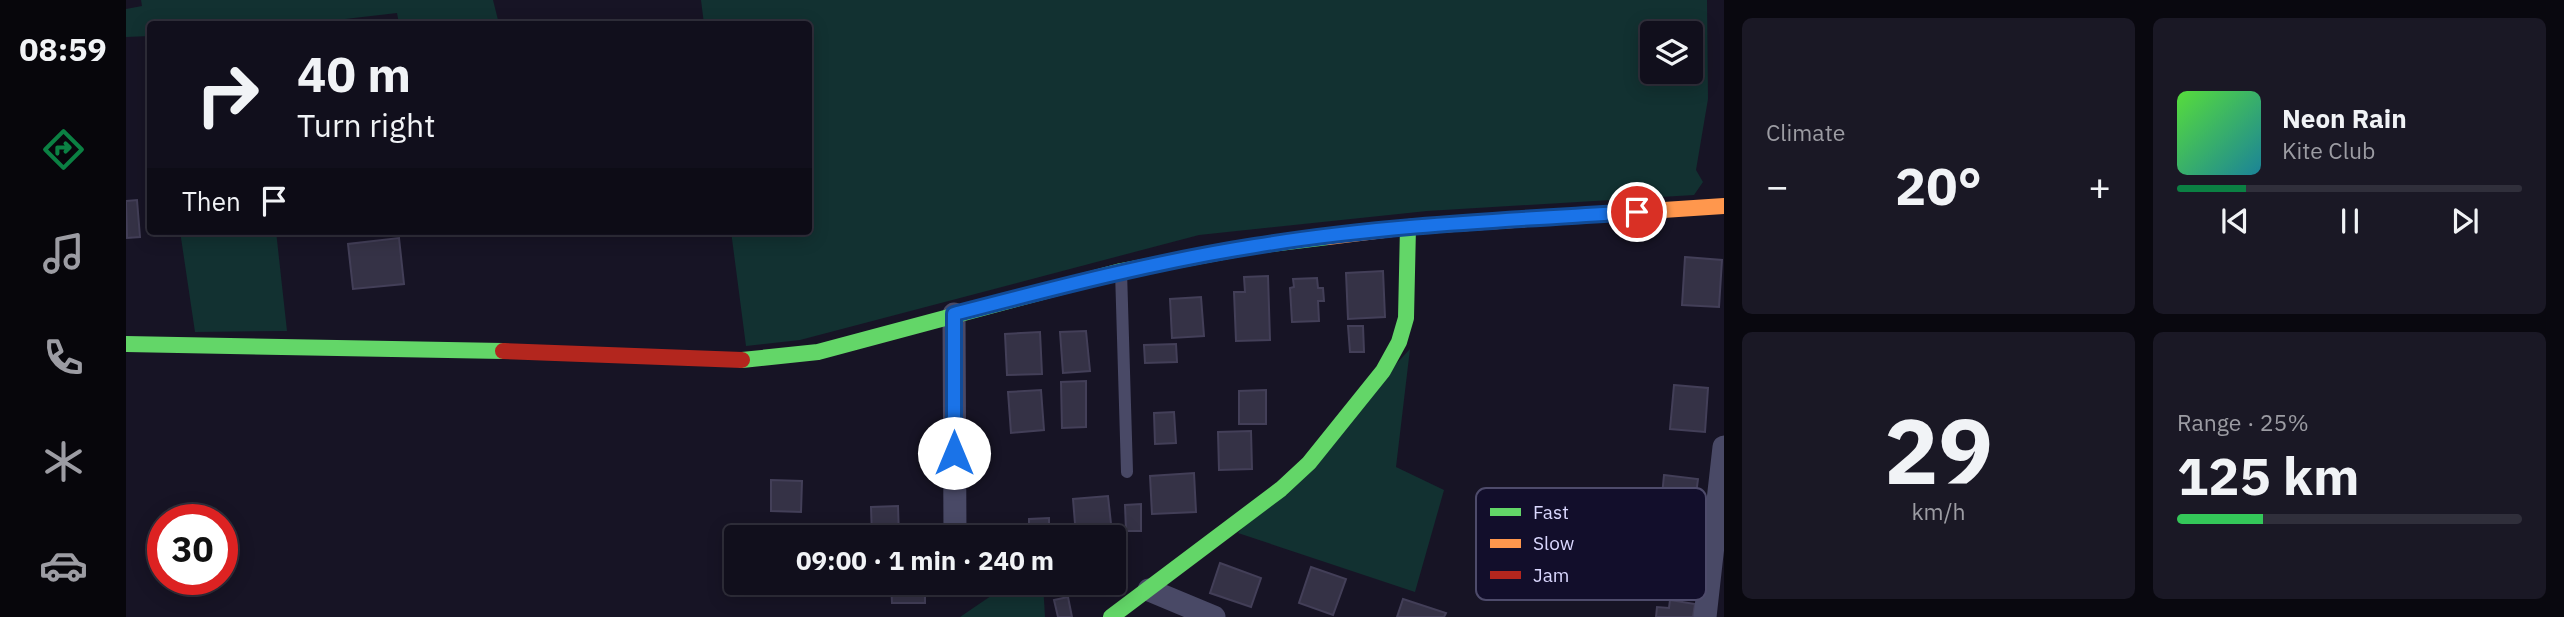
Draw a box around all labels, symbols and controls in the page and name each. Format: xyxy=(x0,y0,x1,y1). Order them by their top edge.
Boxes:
map controls xyxy=(1640,21,1703,84)
button: layers xyxy=(1640,21,1703,84)
text: 08:59 xyxy=(19,28,107,70)
text: 40 m xyxy=(297,42,411,105)
icon: right xyxy=(182,49,273,140)
text: Neon Rain xyxy=(2282,101,2407,135)
text: Turn right xyxy=(297,104,435,146)
text: Climate xyxy=(1766,117,1845,147)
icon: directions xyxy=(39,125,88,174)
text: Kite Club xyxy=(2282,135,2375,165)
text: 20° xyxy=(1895,152,1982,219)
text: − xyxy=(1766,161,1789,210)
text: + xyxy=(2088,161,2111,210)
icon: arrive xyxy=(255,182,293,220)
pin xyxy=(1607,182,1667,242)
text: Then xyxy=(182,184,241,218)
icon: arrive xyxy=(1618,193,1656,231)
icon: previous xyxy=(2216,202,2254,240)
icon: pause xyxy=(2331,202,2369,240)
icon: next xyxy=(2446,202,2484,240)
icon: music xyxy=(39,229,88,278)
icon: phone xyxy=(39,333,88,382)
text: 29 xyxy=(1884,391,1993,509)
text: Range · 25% xyxy=(2177,407,2309,437)
position arrow xyxy=(917,416,991,490)
icon: climate xyxy=(39,437,88,486)
text: 125 km xyxy=(2177,442,2359,509)
legend xyxy=(1476,488,1706,600)
text: km/h xyxy=(1911,496,1966,526)
text: Fast xyxy=(1533,500,1569,524)
speed limit sign: 30 xyxy=(147,504,238,595)
text: Slow xyxy=(1533,531,1574,555)
icon: car xyxy=(39,541,88,590)
text: 09:00 · 1 min · 240 m xyxy=(796,543,1054,577)
text: Jam xyxy=(1533,563,1569,587)

